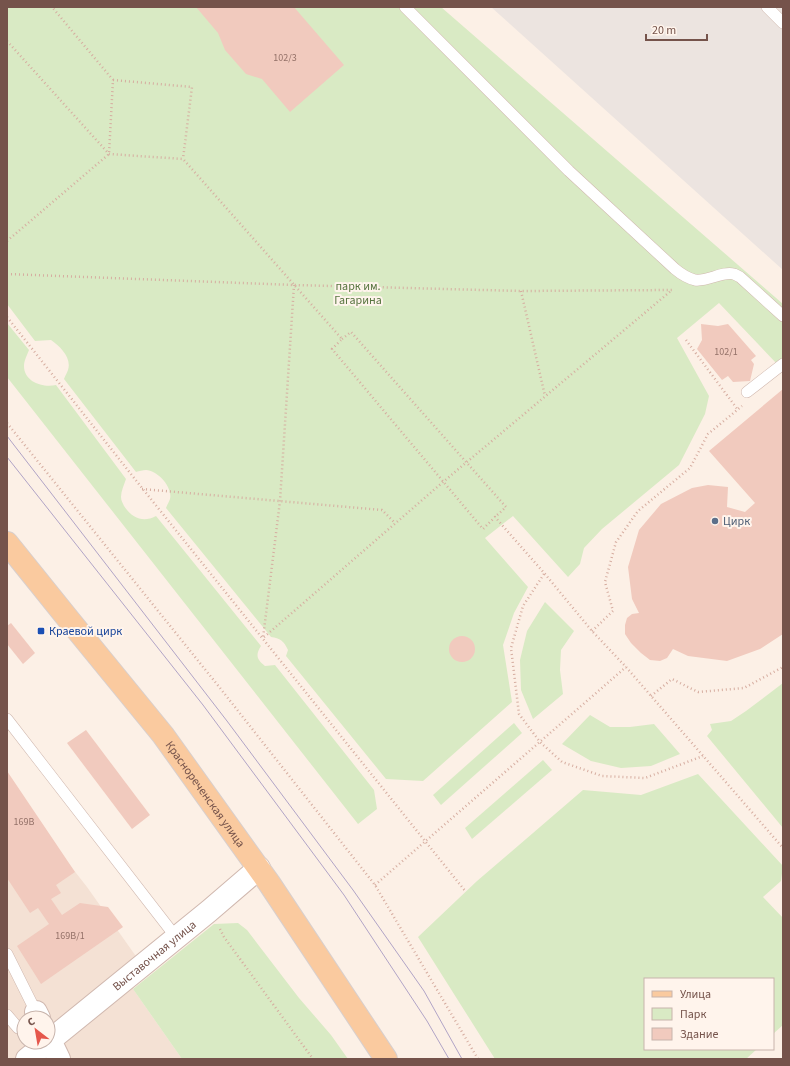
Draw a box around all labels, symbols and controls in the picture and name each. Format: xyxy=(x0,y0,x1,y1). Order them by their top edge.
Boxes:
scale bar xyxy=(646,16,707,42)
text: 20 m xyxy=(652,22,676,39)
house number: 102/3 xyxy=(273,51,297,65)
park label: парк им. Гагарина xyxy=(334,278,382,309)
house number: 102/1 xyxy=(714,345,738,359)
place label: Цирк xyxy=(723,513,750,530)
marker: Цирк xyxy=(710,516,720,526)
place label: Краевой цирк xyxy=(49,623,122,640)
marker: Краевой цирк xyxy=(36,626,46,636)
street label: Краснореченская улица xyxy=(161,737,249,851)
house number: 169В xyxy=(14,815,35,829)
street label: Выставочная улица xyxy=(109,916,200,995)
house number: 169В/1 xyxy=(55,929,85,943)
legend xyxy=(644,978,774,1050)
text: Улица xyxy=(680,986,711,1003)
text: Парк xyxy=(680,1006,706,1023)
north arrow xyxy=(16,1010,56,1050)
text: С xyxy=(24,1013,38,1030)
text: Здание xyxy=(680,1026,719,1043)

